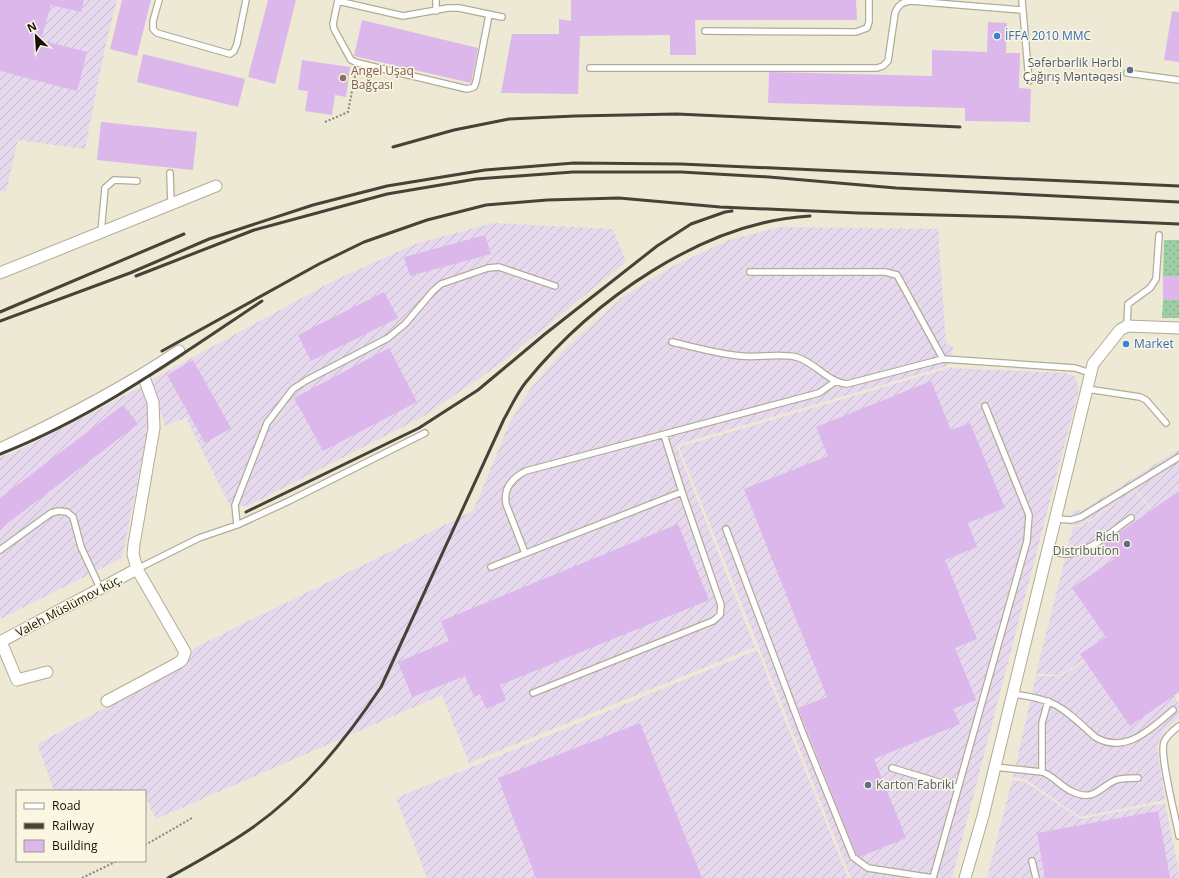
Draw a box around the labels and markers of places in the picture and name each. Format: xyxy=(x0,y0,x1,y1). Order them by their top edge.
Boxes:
place label: İFFA 2010 MMC xyxy=(1005,27,1092,44)
marker: İFFA 2010 MMC xyxy=(992,31,1002,41)
place label: Səfərbərlik Hərbi Çağırış Məntəqəsi xyxy=(1023,54,1122,85)
place label: Angel Uşaq Bağçası xyxy=(351,62,414,93)
marker: Səfərbərlik Hərbi Çağırış Məntəqəsi xyxy=(1125,65,1135,75)
marker: Angel Uşaq Bağçası xyxy=(338,73,348,83)
place label: Market xyxy=(1134,335,1174,352)
marker: Market xyxy=(1121,339,1131,349)
place label: Rich Distribution xyxy=(1053,528,1119,559)
marker: Rich Distribution xyxy=(1122,539,1132,549)
place label: Karton Fabriki xyxy=(876,776,954,793)
marker: Karton Fabriki xyxy=(863,780,873,790)

